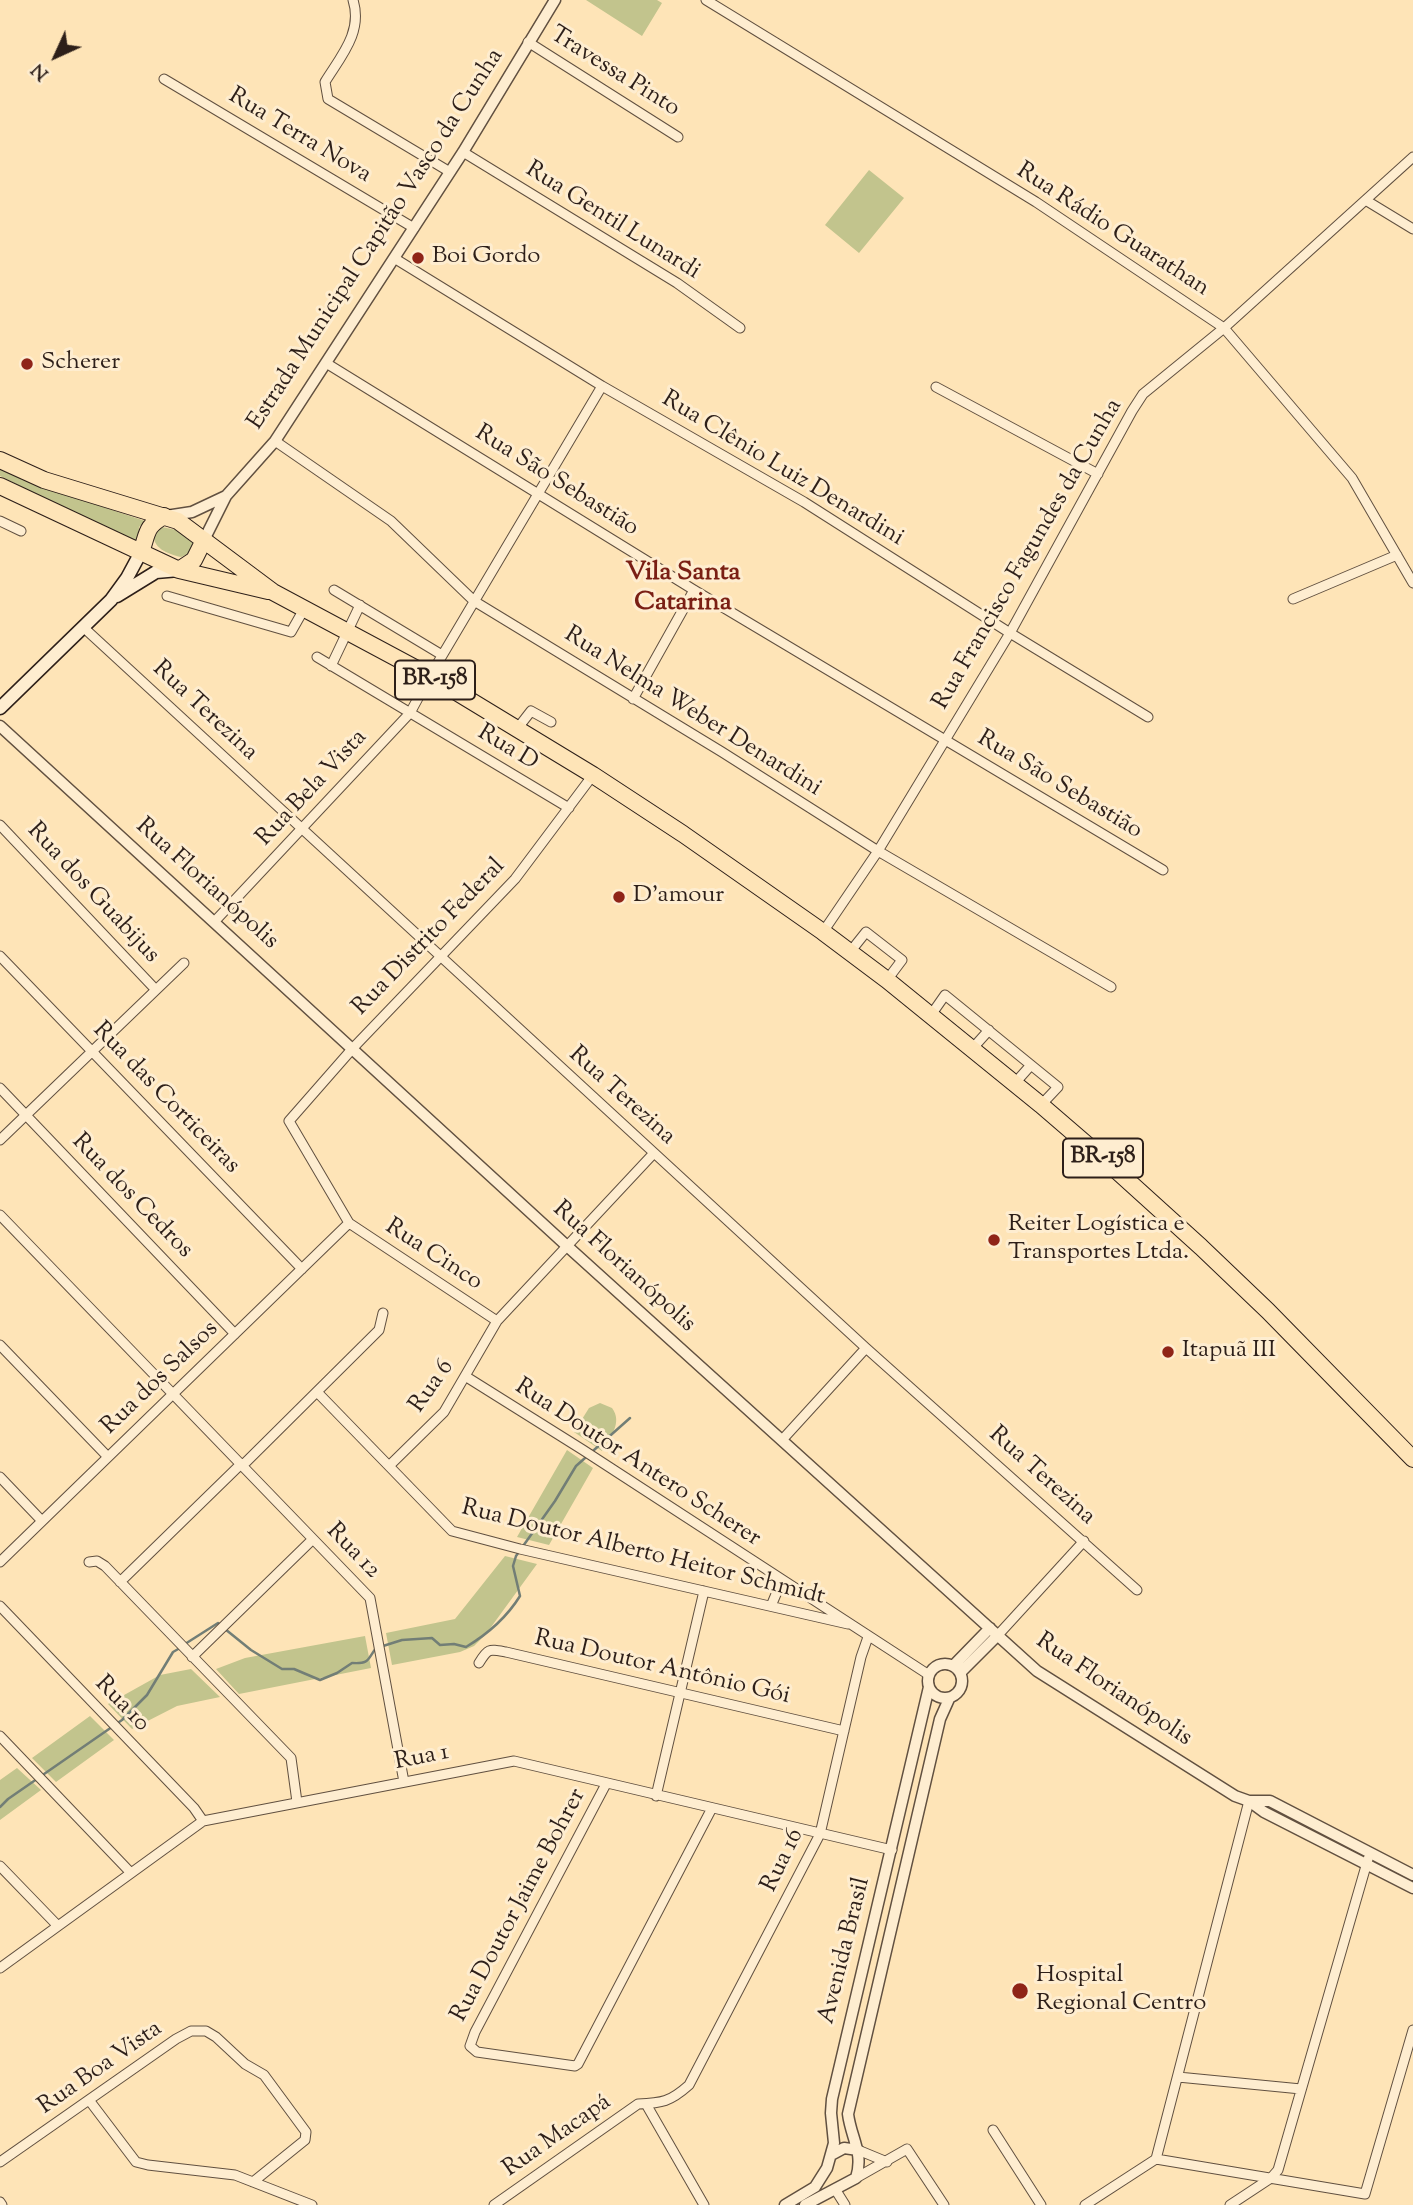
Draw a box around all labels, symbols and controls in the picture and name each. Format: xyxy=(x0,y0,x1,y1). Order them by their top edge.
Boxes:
north arrow xyxy=(21,21,91,91)
street label: Travessa Pinto xyxy=(544,22,684,124)
street label: Estrada Municipal Capitão Vasco da Cunha xyxy=(243,44,511,436)
text: N xyxy=(26,56,56,86)
street label: Rua Terra Nova xyxy=(222,83,376,191)
street label: Rua Gentil Lunardi xyxy=(519,157,705,287)
street label: Rua Rádio Guarathan xyxy=(1010,158,1214,304)
place label: Boi Gordo xyxy=(432,244,540,272)
marker: Boi Gordo xyxy=(410,250,426,266)
place label: Scherer xyxy=(41,350,120,378)
marker: Scherer xyxy=(19,356,35,372)
street label: Rua Clênio Luiz Denardini xyxy=(656,386,908,554)
street label: Rua Francisco Fagundes da Cunha xyxy=(928,395,1130,715)
street label: Rua São Sebastião xyxy=(469,420,643,544)
district label: Vila Santa Catarina xyxy=(625,559,741,620)
street label: Rua Nelma Weber Denardini xyxy=(558,622,826,804)
street label: Rua Terezina xyxy=(145,656,263,768)
road number: BR-158 xyxy=(395,660,475,700)
street label: Rua D xyxy=(471,720,543,778)
street label: Rua Bela Vista xyxy=(252,725,374,853)
street label: Rua São Sebastião xyxy=(971,725,1147,847)
street label: Rua Florianópolis xyxy=(129,813,283,957)
street label: Rua dos Guabijus xyxy=(20,818,164,970)
street label: Rua Distrito Federal xyxy=(348,853,512,1023)
place label: D'amour xyxy=(633,883,724,911)
marker: D'amour xyxy=(611,889,627,905)
street label: Rua das Corticeiras xyxy=(85,1017,245,1181)
street label: Rua Terezina xyxy=(562,1042,680,1152)
street label: Rua dos Cedros xyxy=(64,1129,198,1265)
road number: BR-158 xyxy=(1063,1138,1143,1177)
street label: Rua Florianópolis xyxy=(546,1196,700,1340)
place label: Reiter Logística e Transportes Ltda. xyxy=(1008,1212,1189,1268)
street label: Rua Cinco xyxy=(379,1214,487,1298)
marker: Reiter Logística e Transportes Ltda. xyxy=(986,1232,1002,1248)
street label: Rua dos Salsos xyxy=(96,1316,226,1442)
place label: Itapuã III xyxy=(1182,1338,1276,1366)
marker: Itapuã III xyxy=(1160,1344,1176,1360)
street label: Rua 6 xyxy=(404,1355,462,1419)
street label: Rua Doutor Antero Scherer xyxy=(509,1374,765,1554)
street label: Rua Terezina xyxy=(982,1422,1100,1532)
street label: Rua Doutor Alberto Heitor Schmidt xyxy=(458,1495,828,1613)
street label: Rua 12 xyxy=(319,1518,385,1586)
street label: Rua Doutor Antônio Gói xyxy=(531,1626,793,1712)
street label: Rua Florianópolis xyxy=(1029,1628,1197,1754)
street label: Rua 10 xyxy=(87,1671,155,1739)
street label: Rua 1 xyxy=(392,1740,452,1778)
street label: Rua Doutor Jaime Bohrer xyxy=(446,1785,594,2027)
street label: Rua 16 xyxy=(756,1825,812,1897)
street label: Avenida Brasil xyxy=(814,1875,878,2027)
place label: Hospital Regional Centro xyxy=(1036,1963,1206,2019)
marker: Hospital Regional Centro xyxy=(1010,1981,1030,2001)
street label: Rua Boa Vista xyxy=(34,2016,168,2122)
street label: Rua Macapá xyxy=(498,2089,618,2185)

